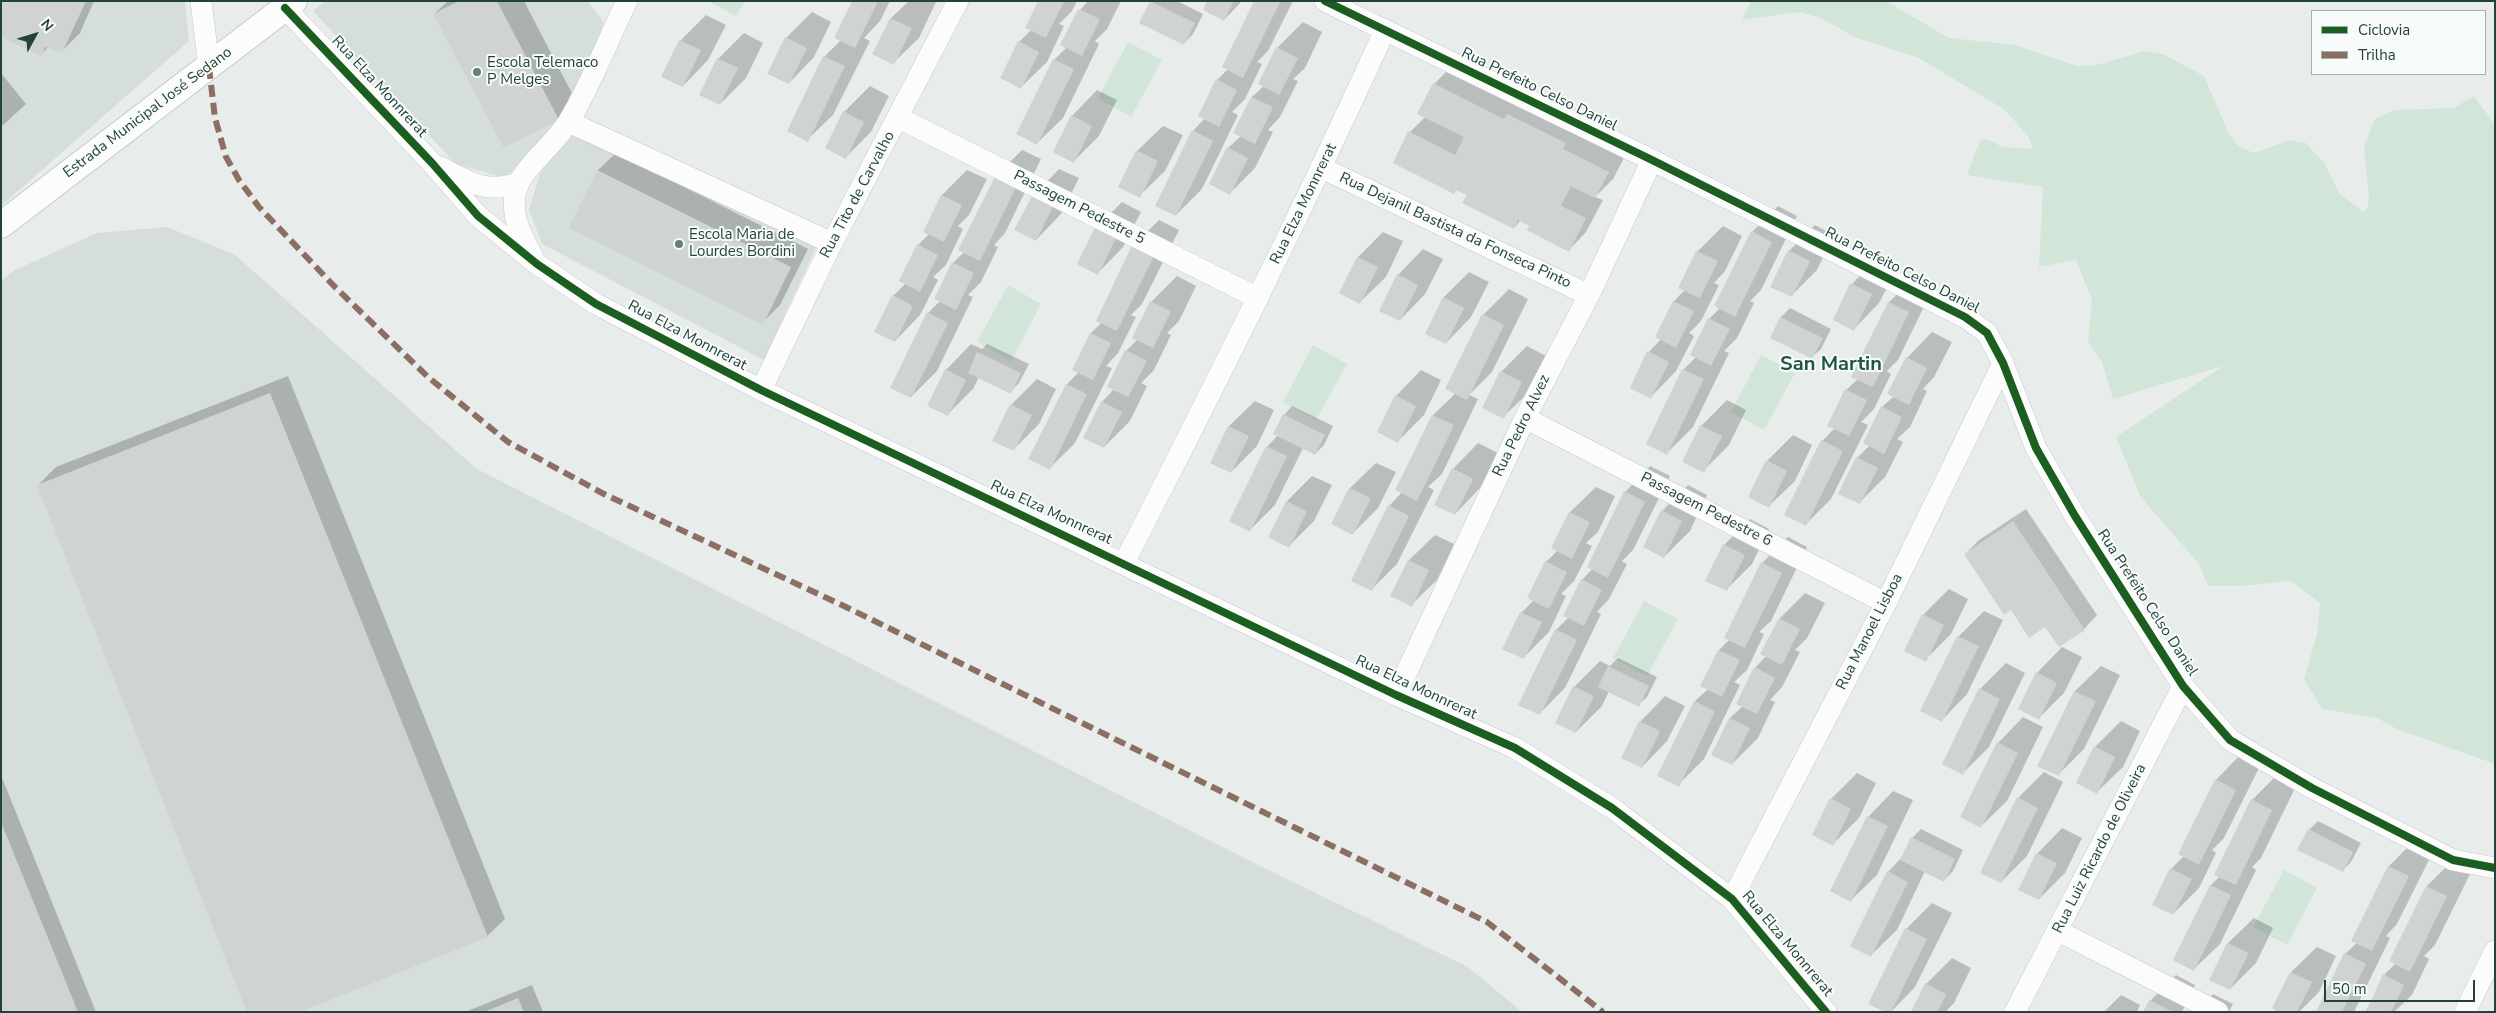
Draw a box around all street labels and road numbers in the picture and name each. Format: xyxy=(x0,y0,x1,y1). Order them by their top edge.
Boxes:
street label: Rua Elza Monnrerat xyxy=(327,33,431,141)
street label: Estrada Municipal José Sedano xyxy=(60,44,236,182)
street label: Rua Prefeito Celso Daniel xyxy=(1458,44,1620,136)
street label: Rua Tito de Carvalho xyxy=(817,128,899,262)
street label: Rua Elza Monnrerat xyxy=(1267,141,1341,267)
street label: Passagem Pedestre 5 xyxy=(1010,167,1148,249)
street label: Rua Dejanil Bastista da Fonseca Pinto xyxy=(1336,169,1574,293)
street label: Rua Prefeito Celso Daniel xyxy=(1822,224,1982,318)
street label: Rua Elza Monnrerat xyxy=(624,297,750,375)
street label: Rua Pedro Alvez xyxy=(1490,372,1554,480)
street label: Passagem Pedestre 6 xyxy=(1637,469,1775,551)
street label: Rua Elza Monnrerat xyxy=(987,477,1115,549)
street label: Rua Prefeito Celso Daniel xyxy=(2093,526,2201,680)
street label: Rua Manoel Lisboa xyxy=(1833,571,1907,693)
street label: Rua Elza Monnrerat xyxy=(1352,652,1480,724)
street label: Rua Luiz Ricardo de Oliveira xyxy=(2049,761,2151,937)
street label: Rua Elza Monnrerat xyxy=(1738,888,1836,1000)

